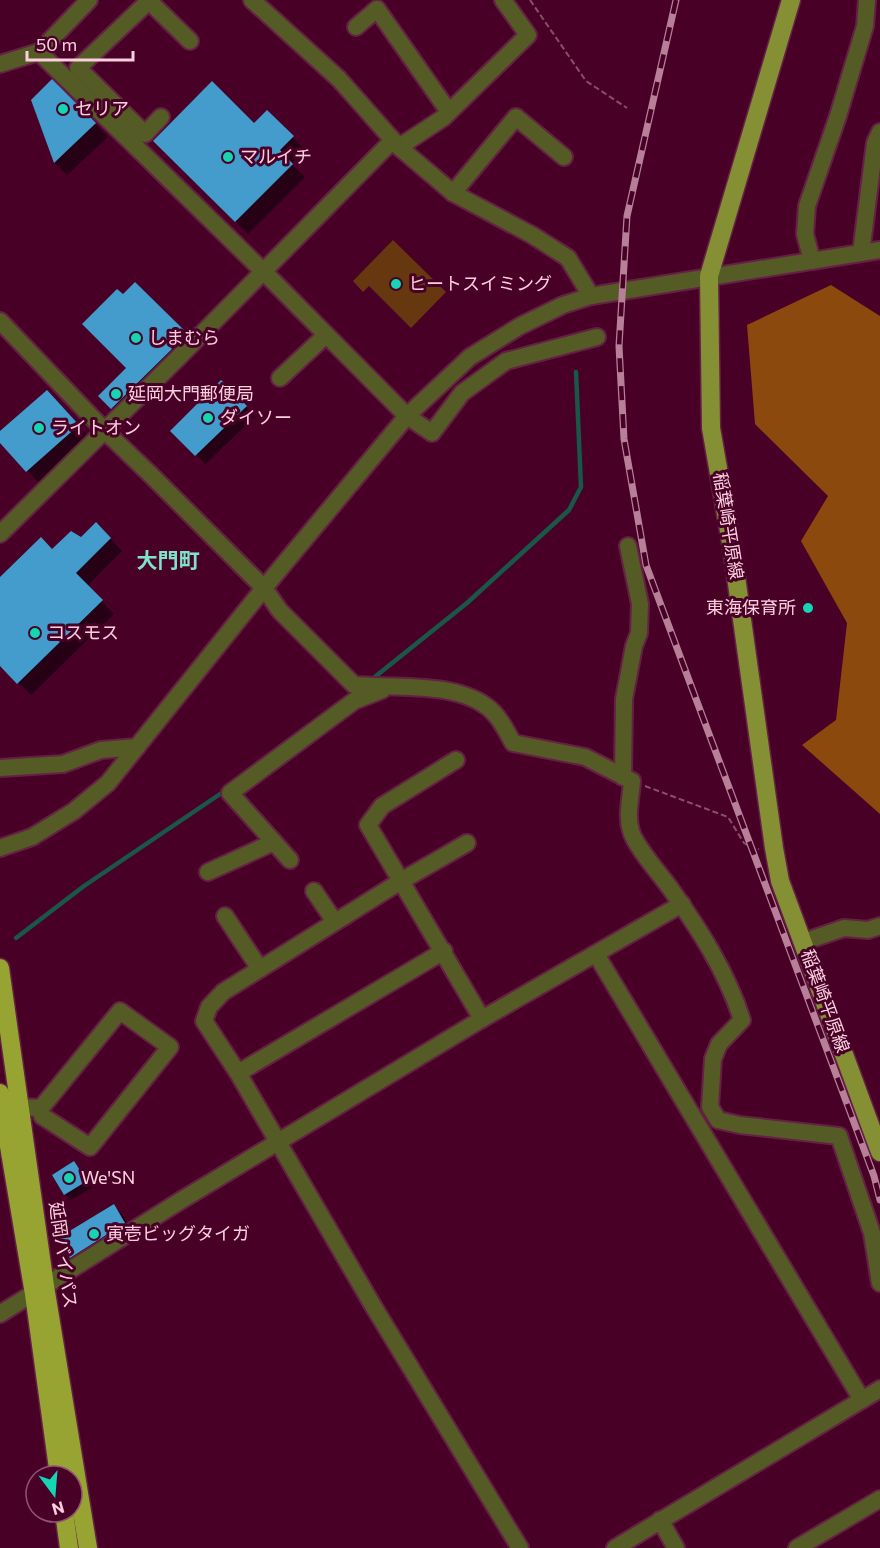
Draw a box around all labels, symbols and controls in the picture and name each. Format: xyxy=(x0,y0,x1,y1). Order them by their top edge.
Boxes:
scale bar xyxy=(27,24,134,62)
text: 50 m xyxy=(36,33,77,55)
place label: セリア xyxy=(75,97,129,119)
marker: セリア xyxy=(56,102,70,116)
place label: マルイチ xyxy=(240,145,312,167)
marker: マルイチ xyxy=(221,150,235,164)
place label: ヒートスイミング xyxy=(408,272,552,294)
marker: ヒートスイミング xyxy=(389,277,403,291)
place label: しまむら xyxy=(148,326,220,348)
marker: しまむら xyxy=(129,331,143,345)
place label: 延岡大門郵便局 xyxy=(128,382,254,404)
marker: 延岡大門郵便局 xyxy=(109,387,123,401)
place label: ダイソー xyxy=(220,406,292,428)
marker: ダイソー xyxy=(201,411,215,425)
place label: ライトオン xyxy=(51,416,141,438)
marker: ライトオン xyxy=(32,421,46,435)
street label: 稲葉崎平原線 xyxy=(710,471,748,581)
district label: 大門町 xyxy=(137,547,200,572)
place label: 東海保育所 xyxy=(706,596,796,618)
marker: 東海保育所 xyxy=(801,601,815,615)
place label: コスモス xyxy=(47,621,119,643)
marker: コスモス xyxy=(28,626,42,640)
street label: 稲葉崎平原線 xyxy=(797,946,855,1055)
place label: We'SN xyxy=(81,1166,135,1188)
marker: We'SN xyxy=(62,1171,76,1185)
street label: 延岡バイパス xyxy=(46,1200,82,1310)
place label: 寅壱ビッグタイガ xyxy=(106,1222,250,1244)
marker: 寅壱ビッグタイガ xyxy=(87,1227,101,1241)
north arrow xyxy=(24,1464,84,1524)
text: N xyxy=(50,1498,67,1520)

